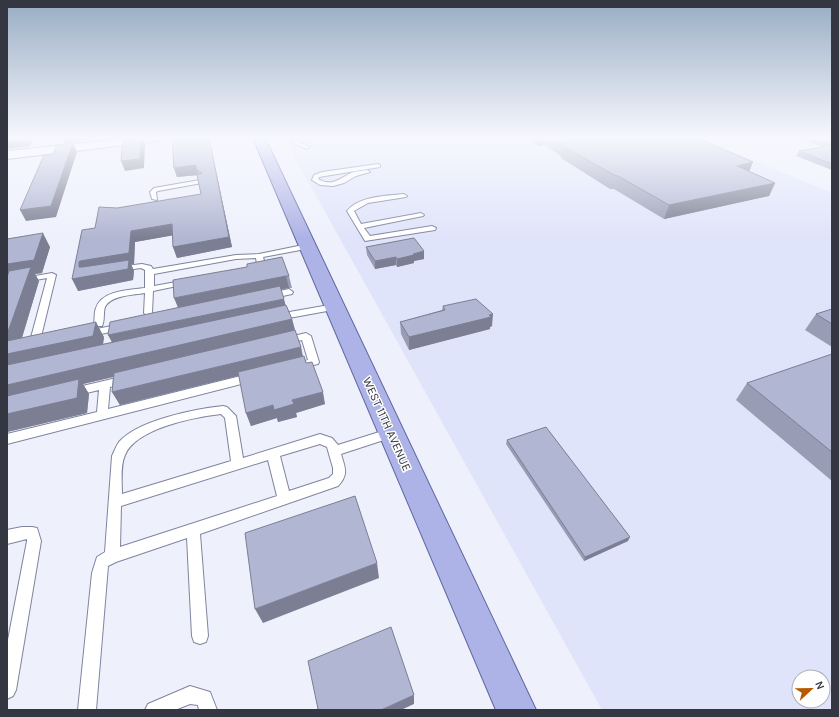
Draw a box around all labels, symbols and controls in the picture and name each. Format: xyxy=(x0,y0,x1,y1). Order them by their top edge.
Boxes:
street label: WEST 11TH AVENUE xyxy=(360,375,414,473)
north arrow xyxy=(791,669,831,709)
text: N xyxy=(812,679,827,692)

